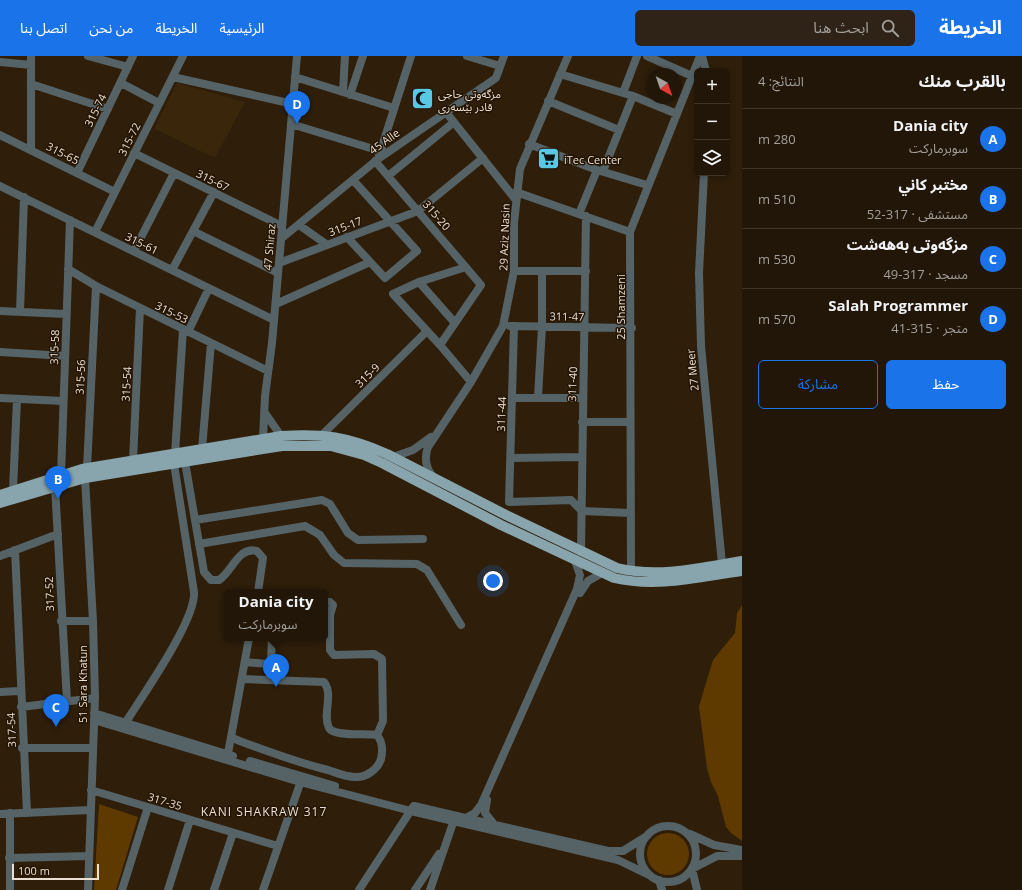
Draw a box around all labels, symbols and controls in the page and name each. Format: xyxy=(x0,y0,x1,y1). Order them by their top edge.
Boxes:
search box xyxy=(635,10,915,46)
text: الخريطة xyxy=(939,14,1002,40)
text: ابحث هنا xyxy=(813,17,869,37)
icon: search xyxy=(879,17,901,39)
text: اتصل بنا xyxy=(20,18,67,37)
text: من نحن xyxy=(89,18,133,37)
text: الخريطة xyxy=(155,18,197,37)
text: الرئيسية xyxy=(219,18,264,37)
north arrow xyxy=(646,68,682,104)
map controls xyxy=(694,68,730,176)
button: + xyxy=(694,68,730,104)
text: بالقرب منك xyxy=(919,69,1006,92)
text: النتائج: 4 xyxy=(758,72,804,90)
mosque icon: مزگەوتی حاجی قادر بێسەری xyxy=(410,86,436,112)
place label: مزگەوتی حاجی قادر بێسەری xyxy=(438,86,501,114)
street label: 315-74 xyxy=(81,90,110,129)
pin: D xyxy=(284,91,310,124)
button: − xyxy=(694,104,730,140)
text: Dania city xyxy=(893,115,968,135)
street label: 315-72 xyxy=(114,120,144,158)
street label: 45 Alle xyxy=(366,125,402,157)
text: 280 m xyxy=(758,130,796,148)
text: A xyxy=(989,130,998,148)
street label: 315-65 xyxy=(44,138,82,168)
text: سوبرماركت xyxy=(909,139,968,157)
button: layers xyxy=(694,140,730,176)
supermarket icon: iTec Center xyxy=(536,146,562,172)
place label: iTec Center xyxy=(564,152,622,167)
street label: 315-67 xyxy=(194,166,232,194)
text: مختبر كاني xyxy=(899,174,968,194)
text: 510 m xyxy=(758,190,796,208)
text: B xyxy=(989,190,997,208)
street label: 315-20 xyxy=(420,197,454,233)
street label: 29 Aziz Nasin xyxy=(495,203,513,271)
text: مستشفى · 317-52 xyxy=(867,205,968,223)
street label: 315-17 xyxy=(326,213,364,239)
street label: 47 Shiraz xyxy=(259,223,279,271)
street label: 315-61 xyxy=(123,229,161,257)
text: مزگەوتی بەهەشت xyxy=(847,234,968,254)
text: 530 m xyxy=(758,250,796,268)
text: C xyxy=(989,250,997,268)
text: مسجد · 317-49 xyxy=(883,265,968,283)
street label: 25 Shamzeni xyxy=(613,274,628,340)
text: Salah Programmer xyxy=(828,295,968,315)
street label: 315-53 xyxy=(153,298,191,326)
street label: 311-47 xyxy=(549,308,585,324)
text: 570 m xyxy=(758,310,796,328)
text: D xyxy=(988,310,998,328)
text: متجر · 315-41 xyxy=(891,319,968,337)
street label: 315-58 xyxy=(46,329,62,365)
street label: 27 Meer xyxy=(682,348,702,392)
street label: 315-56 xyxy=(72,359,88,395)
street label: 315-9 xyxy=(352,360,382,390)
button: مشاركة xyxy=(758,360,878,409)
button: حفظ xyxy=(886,360,1006,409)
street label: 315-54 xyxy=(118,365,134,402)
street label: 311-40 xyxy=(564,366,580,402)
street label: 311-44 xyxy=(493,396,509,432)
pin: B xyxy=(45,466,71,499)
your location xyxy=(483,571,503,591)
street label: 317-52 xyxy=(41,576,57,612)
popup xyxy=(224,589,328,641)
text: Dania city xyxy=(239,591,313,611)
text: سوبرماركت xyxy=(239,615,297,633)
street label: 51 Sara Khatun xyxy=(75,645,90,723)
pin: A xyxy=(263,654,289,687)
pin: C xyxy=(43,694,69,727)
street label: 317-54 xyxy=(3,712,19,748)
street label: 317-35 xyxy=(146,789,184,813)
district label: KANI SHAKRAW 317 xyxy=(201,803,327,820)
scale bar xyxy=(12,862,99,881)
text: 100 m xyxy=(18,863,50,878)

